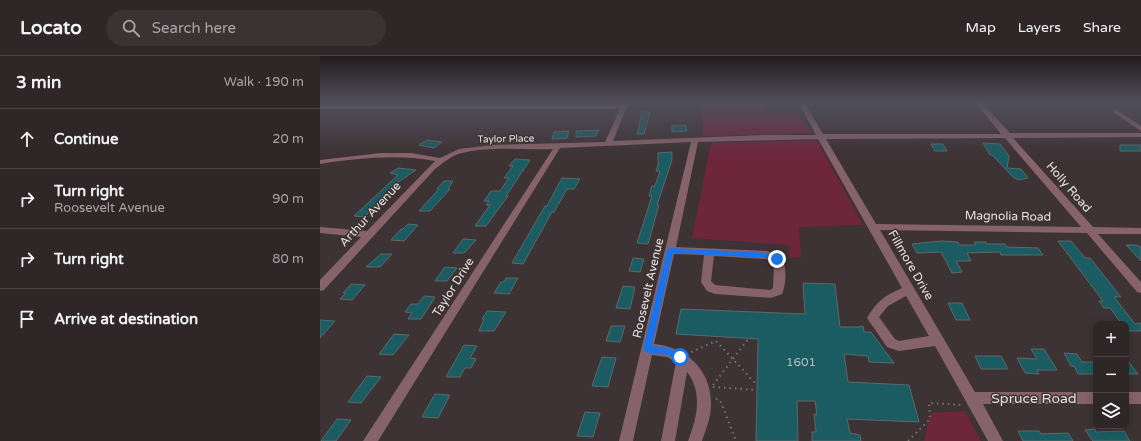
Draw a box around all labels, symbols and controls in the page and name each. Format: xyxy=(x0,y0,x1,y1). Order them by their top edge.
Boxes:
search box xyxy=(106,10,386,46)
text: Locato xyxy=(20,17,82,39)
icon: search xyxy=(120,17,142,39)
text: Search here xyxy=(152,19,236,37)
text: Map xyxy=(966,19,996,36)
text: Layers xyxy=(1018,19,1061,36)
text: Share xyxy=(1083,19,1121,36)
text: 3 min xyxy=(16,72,61,93)
text: Walk · 190 m xyxy=(224,74,304,90)
icon: ahead xyxy=(16,128,38,150)
text: Continue xyxy=(54,130,118,148)
text: 20 m xyxy=(272,131,304,147)
street label: Taylor Place xyxy=(477,132,535,145)
street label: Holly Road xyxy=(1043,159,1095,215)
street label: Arthur Avenue xyxy=(336,179,404,249)
text: Turn right xyxy=(54,182,124,200)
icon: right xyxy=(16,188,38,210)
text: 90 m xyxy=(272,191,304,207)
text: Roosevelt Avenue xyxy=(54,200,165,216)
street label: Magnolia Road xyxy=(965,208,1051,224)
street label: Fillmore Drive xyxy=(885,228,937,303)
street label: Roosevelt Avenue xyxy=(630,236,666,339)
icon: right xyxy=(16,248,38,270)
text: Turn right xyxy=(54,250,124,268)
route end xyxy=(768,250,786,268)
text: 80 m xyxy=(272,251,304,267)
street label: Taylor Drive xyxy=(429,255,477,319)
icon: arrive xyxy=(16,308,38,330)
text: Arrive at destination xyxy=(54,310,198,328)
map controls xyxy=(1093,321,1129,429)
button: + xyxy=(1093,321,1129,357)
route start xyxy=(671,348,689,366)
house number: 1601 xyxy=(786,355,816,369)
button: − xyxy=(1093,357,1129,393)
street label: Spruce Road xyxy=(991,390,1077,407)
button: layers xyxy=(1093,393,1129,429)

